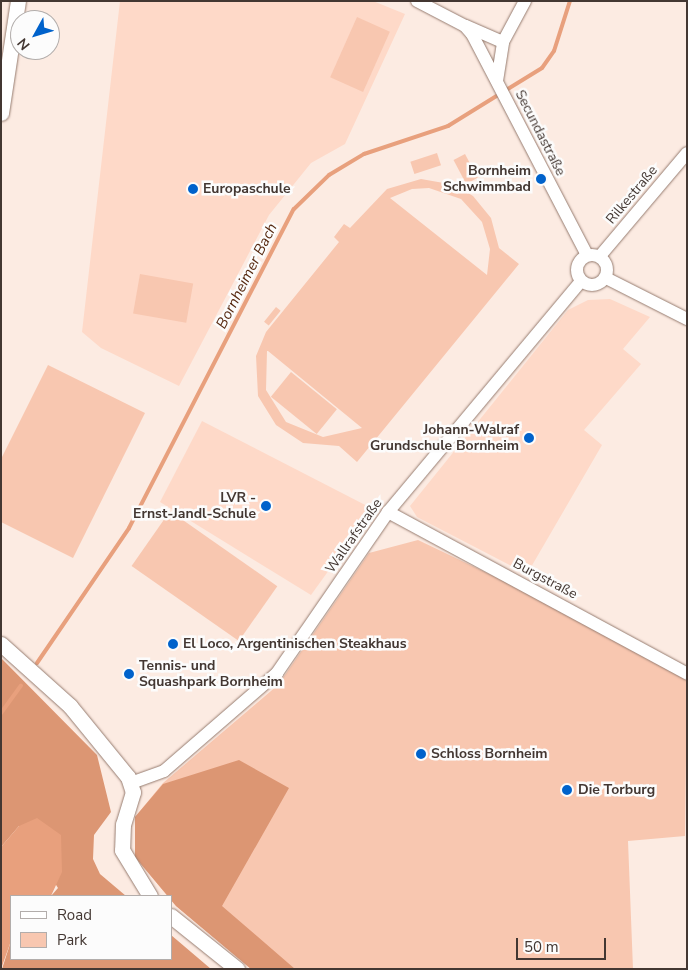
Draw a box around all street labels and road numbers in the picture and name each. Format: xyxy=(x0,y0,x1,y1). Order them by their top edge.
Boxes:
street label: Secundastraße xyxy=(511,87,569,179)
street label: Rilkestraße xyxy=(603,162,661,228)
street label: Wallrafstraße xyxy=(322,495,386,577)
street label: Burgstraße xyxy=(510,555,580,603)

